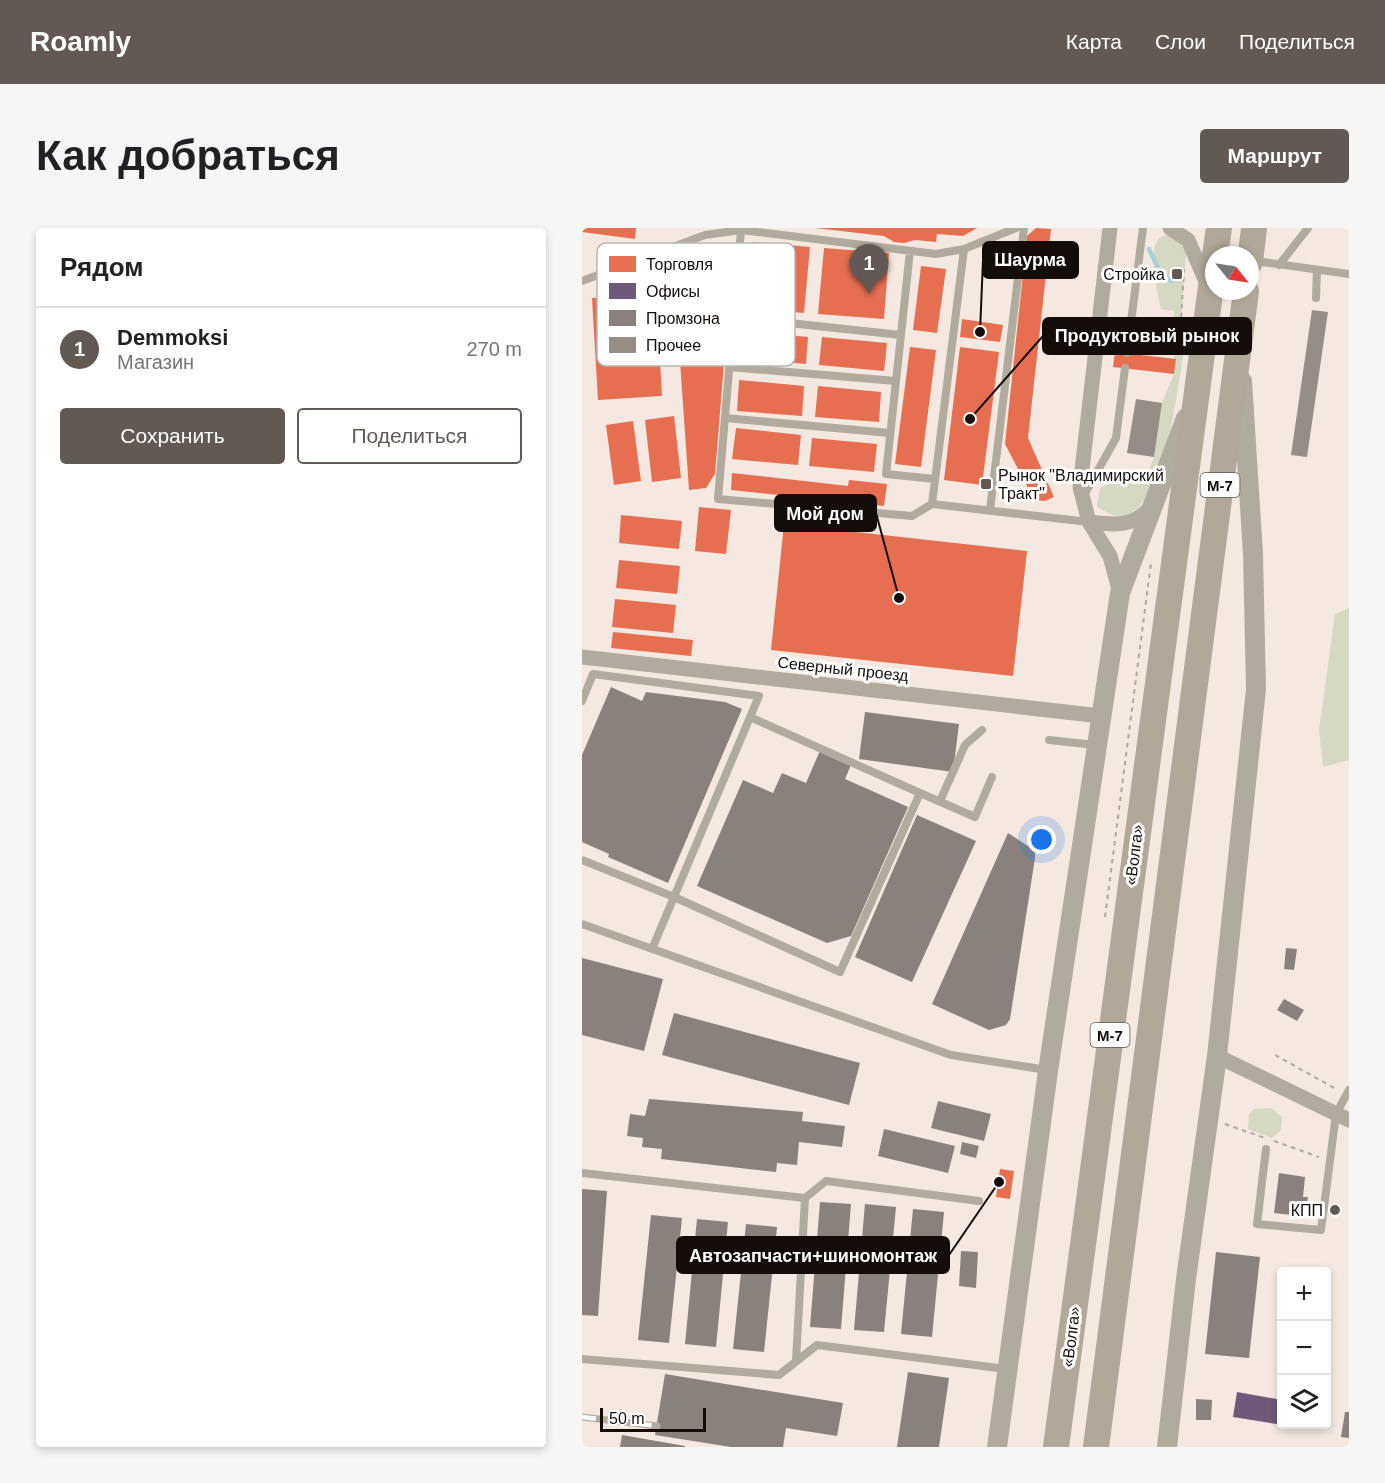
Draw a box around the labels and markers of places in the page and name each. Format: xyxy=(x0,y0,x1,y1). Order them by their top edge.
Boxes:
callout: Шаурма xyxy=(983,242,1078,278)
pin: 1 xyxy=(850,244,888,294)
place label: Стройка xyxy=(1103,266,1165,283)
marker: Стройка xyxy=(1170,267,1184,281)
callout: Продуктовый рынок xyxy=(1043,318,1251,354)
place label: Рынок "Владимирский Тракт" xyxy=(998,467,1164,502)
marker: Рынок "Владимирский Тракт" xyxy=(979,477,993,491)
callout: Мой дом xyxy=(775,495,876,531)
place label: КПП xyxy=(1291,1202,1323,1219)
marker: КПП xyxy=(1328,1203,1342,1217)
callout: Автозапчасти+шиномонтаж xyxy=(677,1237,949,1273)

